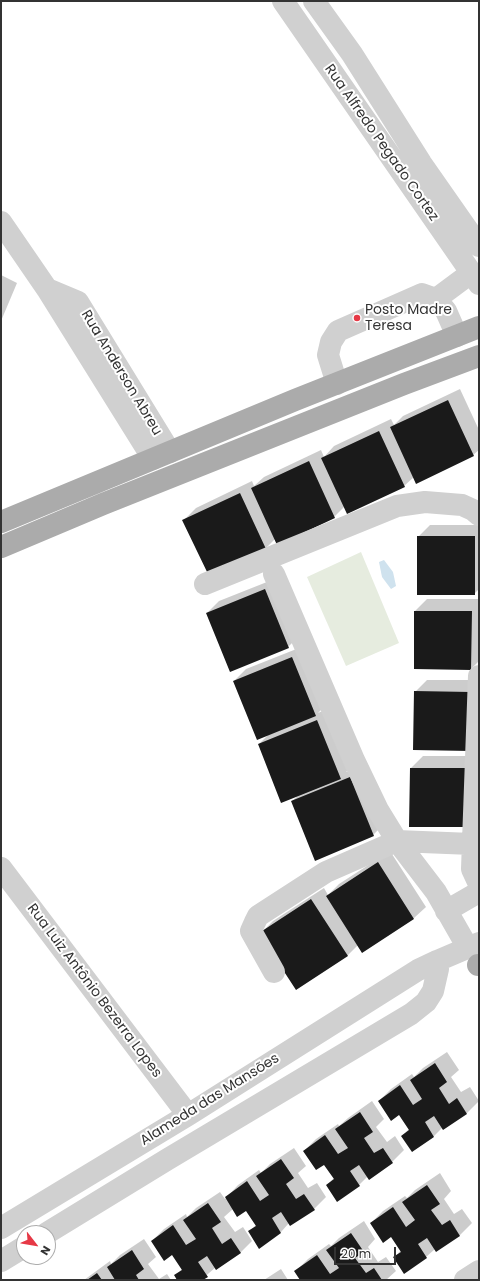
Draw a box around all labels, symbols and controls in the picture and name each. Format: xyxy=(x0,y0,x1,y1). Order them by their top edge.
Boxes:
street label: Rua Alfredo Pegado Cortez xyxy=(320,61,442,225)
place label: Posto Madre Teresa xyxy=(365,302,452,334)
street label: Rua Anderson Abreu xyxy=(77,307,165,439)
marker: Posto Madre Teresa xyxy=(352,313,362,323)
street label: Rua Luiz Antônio Bezerra Lopes xyxy=(23,901,165,1081)
street label: Alameda das Mansões xyxy=(137,1050,283,1150)
north arrow xyxy=(16,1225,56,1265)
scale bar xyxy=(336,1239,398,1265)
text: N xyxy=(36,1243,54,1258)
text: 20 m xyxy=(341,1245,371,1262)

